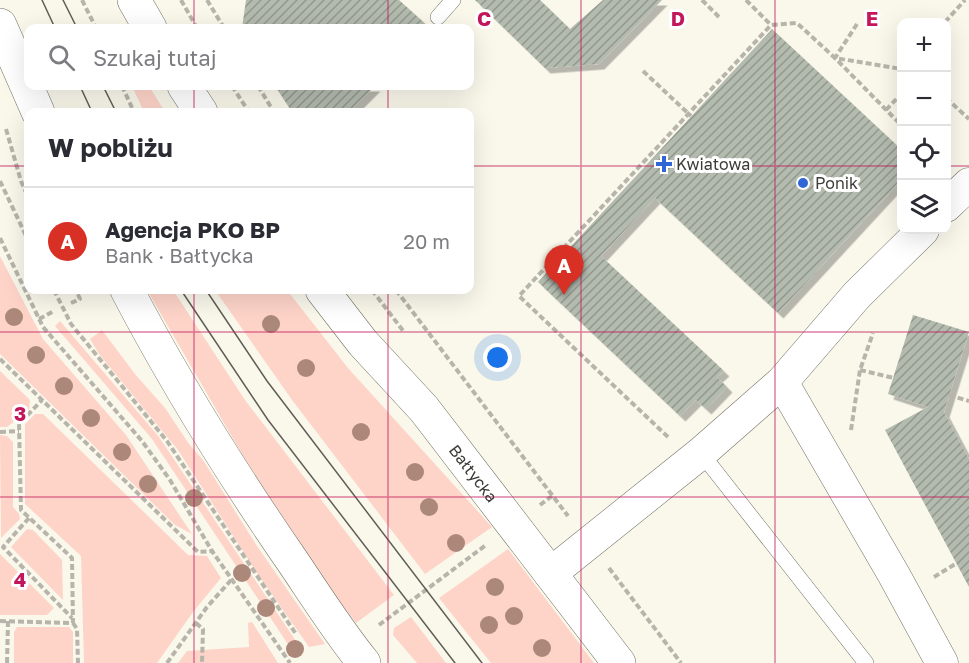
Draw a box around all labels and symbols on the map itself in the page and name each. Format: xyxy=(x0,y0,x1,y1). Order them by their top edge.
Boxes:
text: C xyxy=(477,6,491,30)
text: D xyxy=(671,6,685,30)
text: E xyxy=(866,6,878,30)
place label: Kwiatowa xyxy=(676,154,750,174)
marker: Kwiatowa xyxy=(657,157,671,171)
place label: Ponik xyxy=(815,173,858,193)
marker: Ponik xyxy=(796,176,810,190)
pin: A xyxy=(544,246,584,295)
your location xyxy=(483,343,512,372)
text: 3 xyxy=(14,401,26,425)
street label: Bałtycka xyxy=(445,441,502,506)
text: 4 xyxy=(14,567,26,591)

